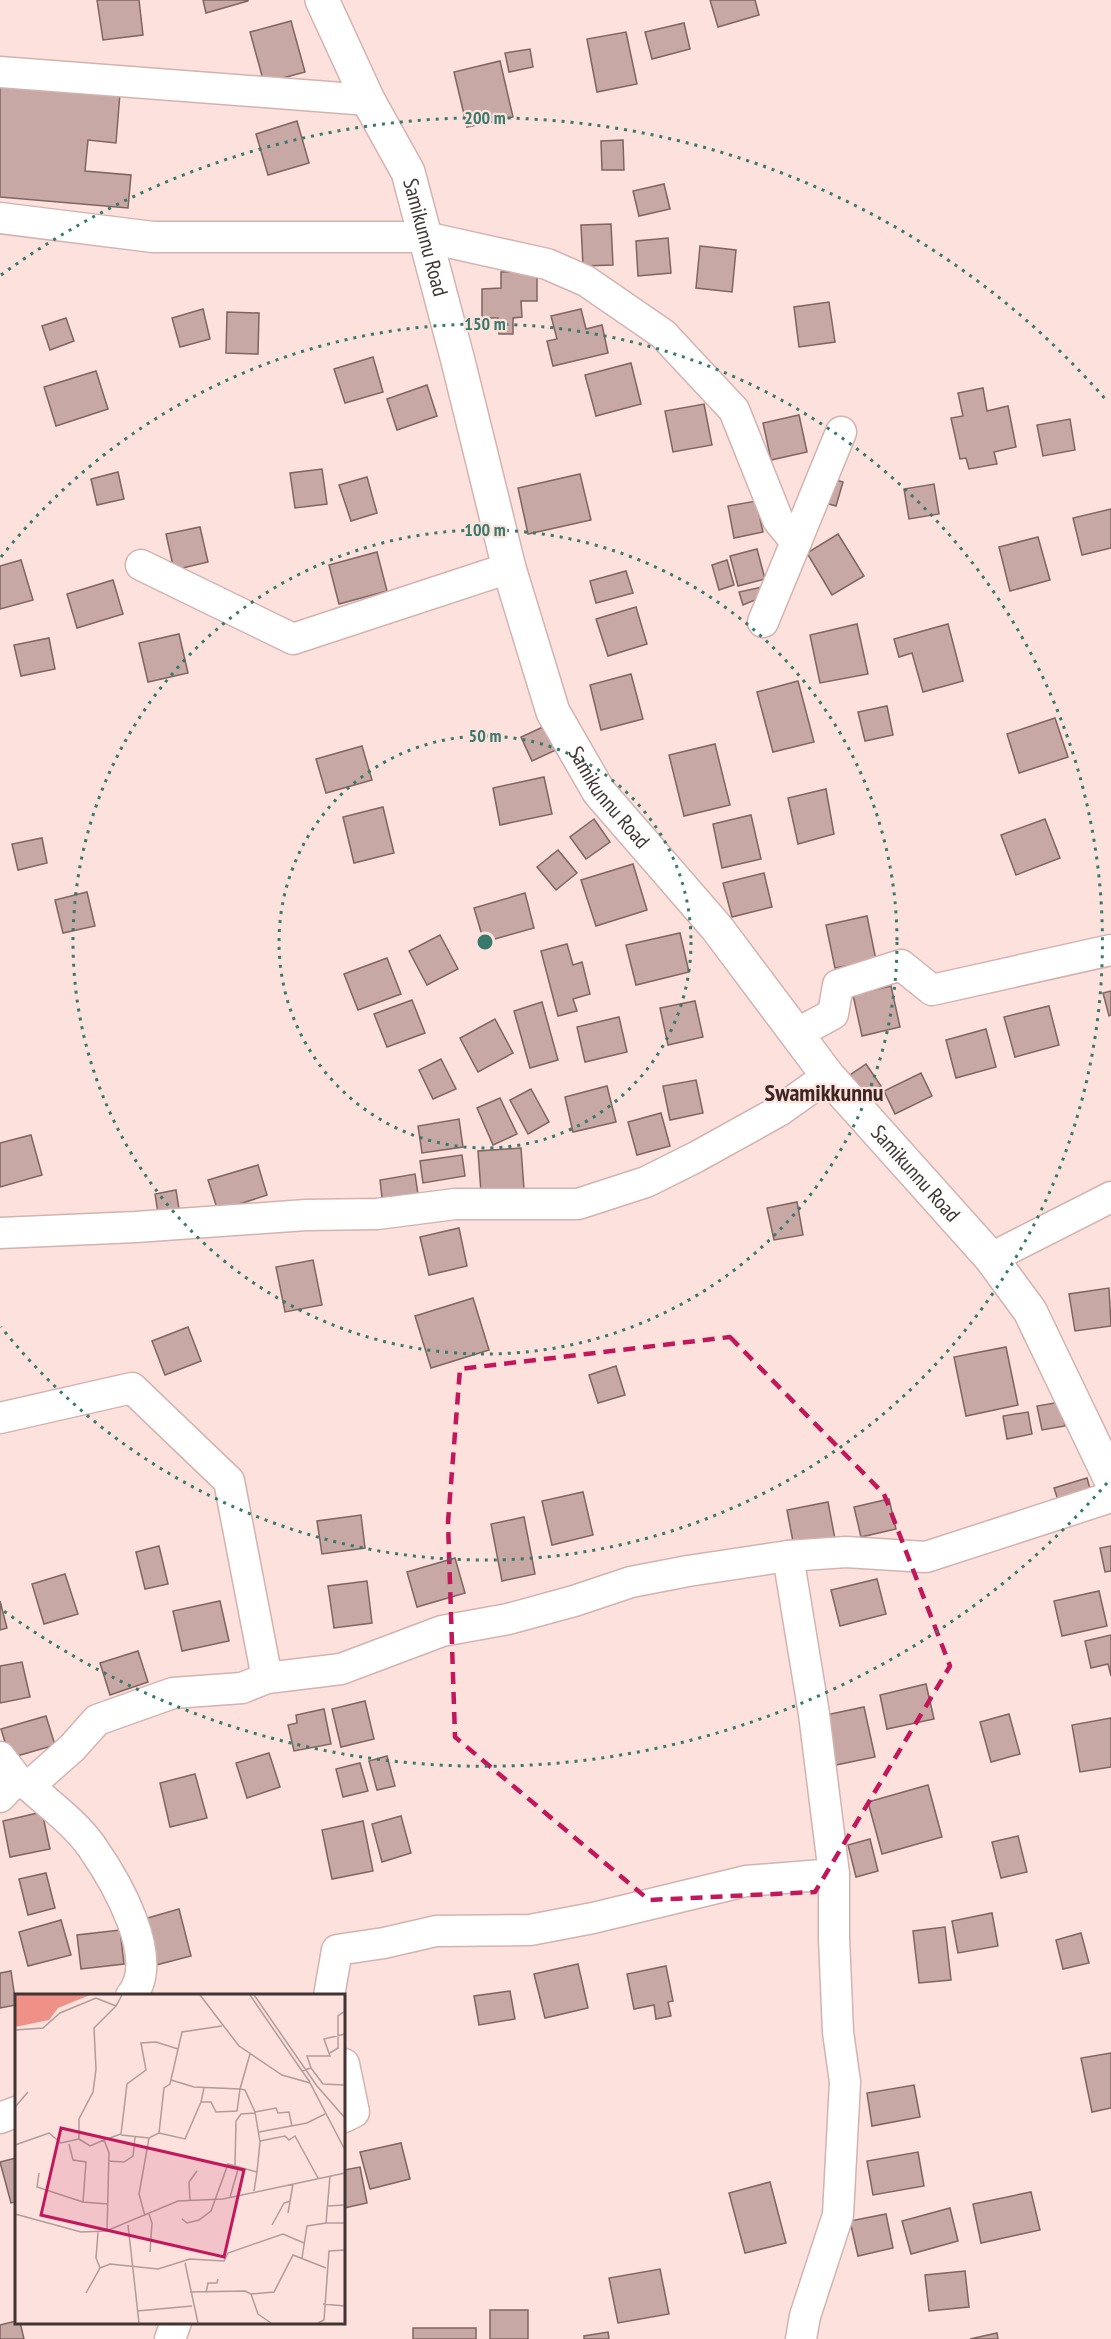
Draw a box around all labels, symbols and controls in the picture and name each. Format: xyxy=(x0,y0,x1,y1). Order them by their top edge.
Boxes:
text: 200 m xyxy=(464,106,506,129)
street label: Samikunnu Road xyxy=(397,175,454,299)
text: 150 m xyxy=(464,312,506,335)
text: 100 m xyxy=(464,518,506,541)
text: 50 m xyxy=(469,724,501,747)
street label: Samikunnu Road xyxy=(563,741,656,854)
centre of rings xyxy=(475,932,495,952)
district label: Swamikkunnu xyxy=(765,1077,883,1108)
street label: Samikunnu Road xyxy=(865,1119,966,1227)
inset map xyxy=(15,1994,345,2324)

